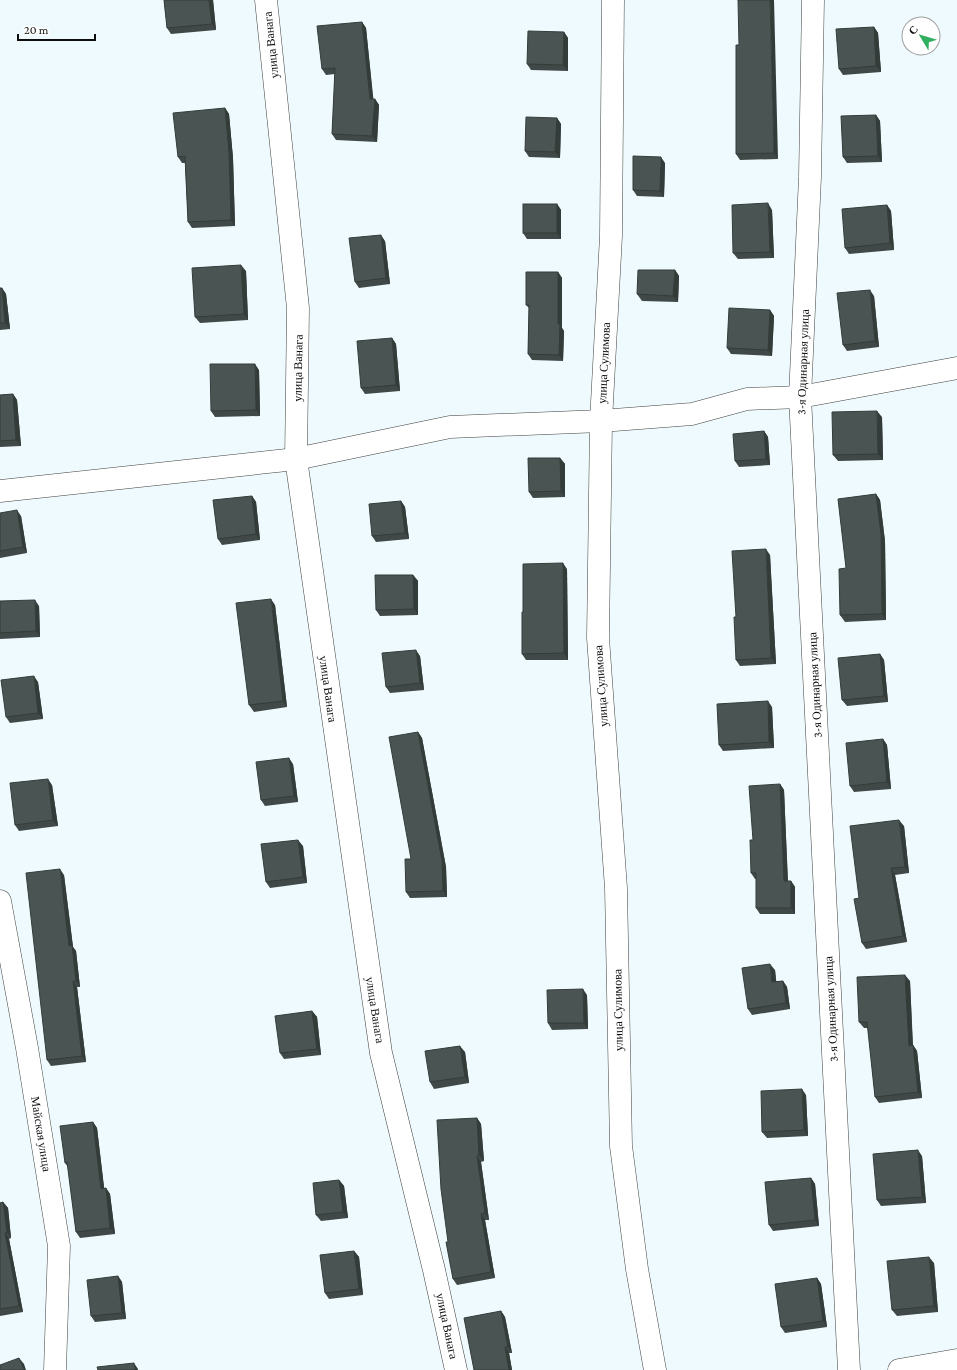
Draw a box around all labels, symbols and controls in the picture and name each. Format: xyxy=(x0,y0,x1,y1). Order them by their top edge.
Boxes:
street label: улица Ванага xyxy=(260,10,281,79)
scale bar xyxy=(18,16,95,42)
north arrow xyxy=(901,16,941,56)
text: 20 m xyxy=(24,23,49,37)
text: С xyxy=(906,23,920,37)
street label: 3-я Одинарная улица xyxy=(794,308,812,415)
street label: улица Сулимова xyxy=(595,321,613,404)
street label: улица Ванага xyxy=(290,334,306,402)
street label: 3-я Одинарная улица xyxy=(805,631,825,738)
street label: улица Сулимова xyxy=(591,644,611,727)
street label: улица Ванага xyxy=(316,655,340,724)
street label: 3-я Одинарная улица xyxy=(821,955,841,1062)
street label: улица Сулимова xyxy=(610,968,626,1051)
street label: улица Ванага xyxy=(363,976,387,1045)
street label: Майская улица xyxy=(28,1095,54,1173)
street label: улица Ванага xyxy=(433,1292,461,1361)

